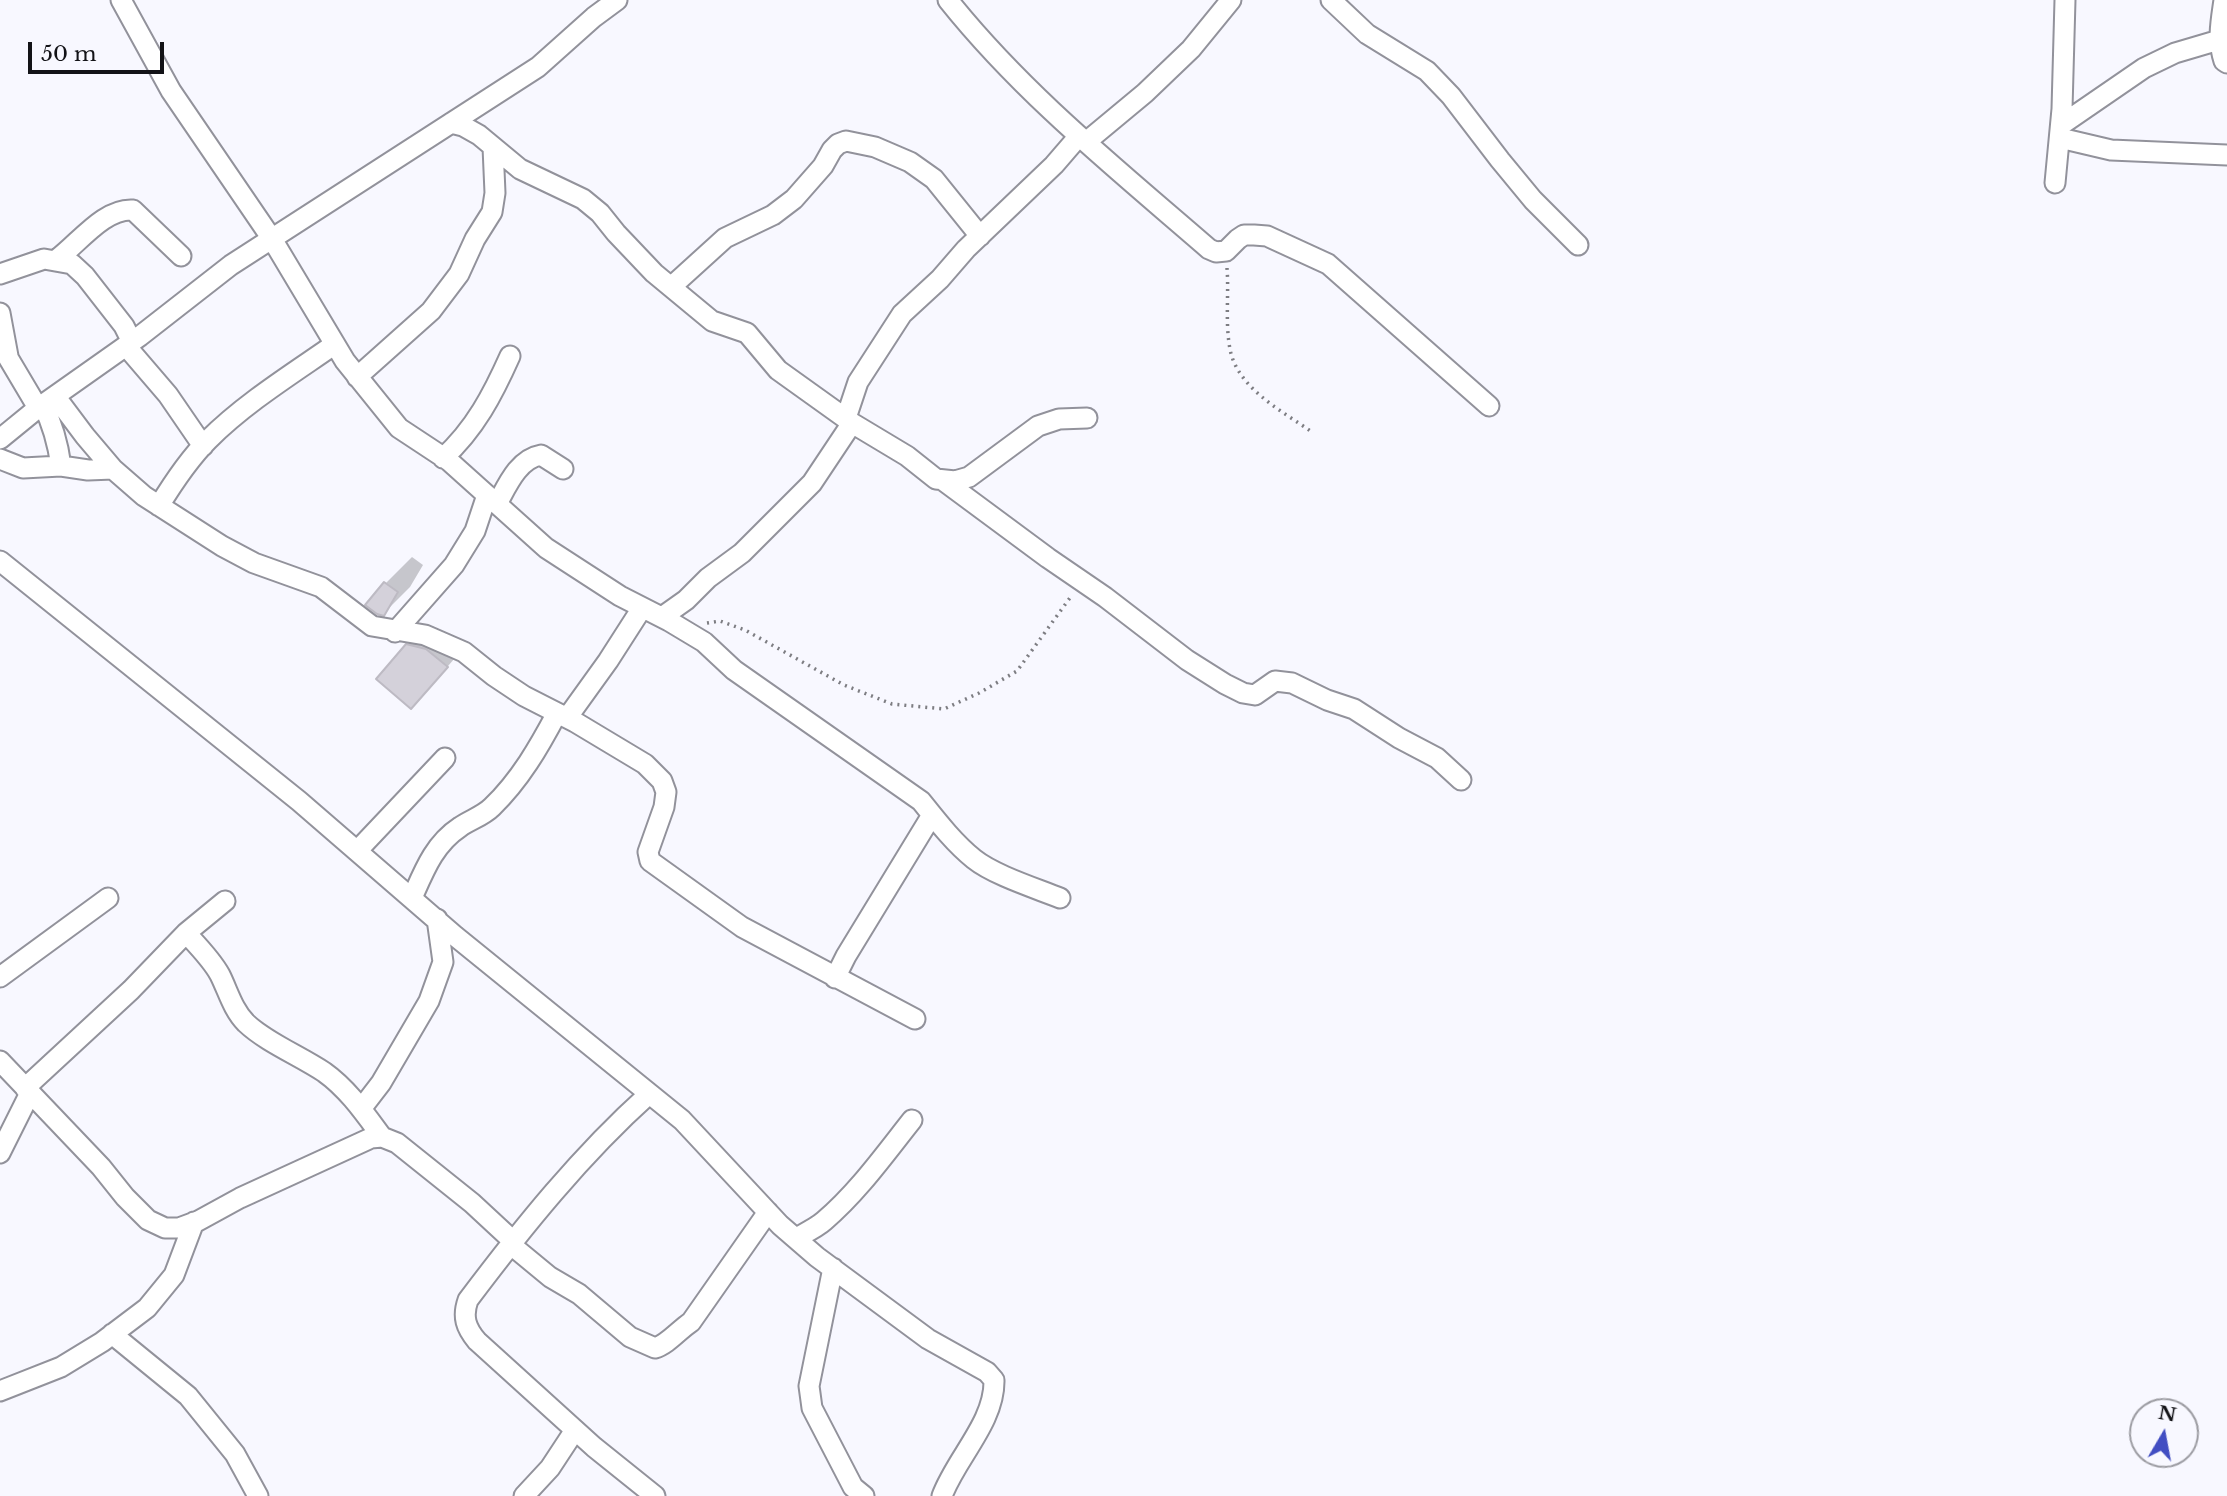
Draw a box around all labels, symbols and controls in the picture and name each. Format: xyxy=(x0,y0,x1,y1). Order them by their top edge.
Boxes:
scale bar xyxy=(32,28,168,72)
text: 50 m xyxy=(41,41,96,67)
north arrow xyxy=(2129,1398,2199,1468)
text: N xyxy=(2157,1401,2178,1427)

